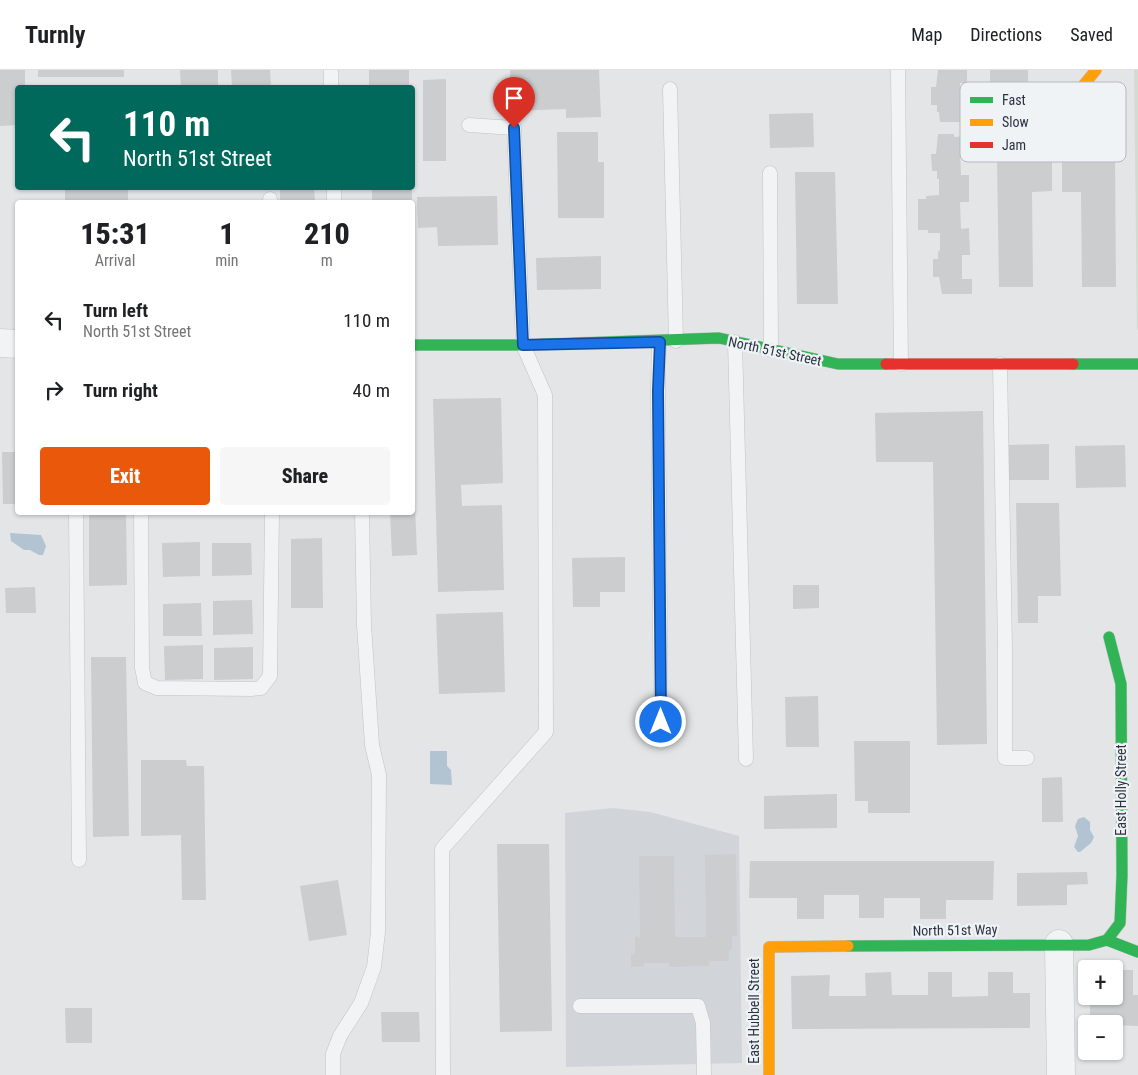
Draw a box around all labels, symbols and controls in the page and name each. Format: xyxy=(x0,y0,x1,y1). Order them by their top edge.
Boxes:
text: Turnly xyxy=(25,21,86,49)
text: Map xyxy=(911,24,942,45)
text: Directions xyxy=(970,24,1042,45)
text: Saved xyxy=(1070,24,1113,45)
pin xyxy=(493,77,535,128)
legend xyxy=(960,82,1126,162)
icon: arrive xyxy=(500,84,528,112)
text: Fast xyxy=(1002,92,1026,108)
text: 110 m xyxy=(123,104,210,145)
icon: left xyxy=(40,105,105,170)
text: Slow xyxy=(1002,114,1029,130)
text: Jam xyxy=(1002,137,1026,153)
text: North 51st Street xyxy=(123,146,272,171)
text: 15:31 xyxy=(80,216,150,251)
text: 1 xyxy=(219,216,234,251)
text: 210 xyxy=(304,216,350,251)
text: Arrival xyxy=(95,251,135,270)
text: min xyxy=(215,251,239,270)
text: m xyxy=(321,251,333,270)
text: Turn left xyxy=(83,299,148,322)
icon: left xyxy=(40,306,68,334)
text: 110 m xyxy=(343,309,390,332)
text: North 51st Street xyxy=(83,322,191,341)
street label: North 51st Street xyxy=(727,333,823,369)
icon: right xyxy=(40,376,68,404)
text: Turn right xyxy=(83,379,158,402)
text: 40 m xyxy=(353,379,390,402)
button: Exit xyxy=(40,447,210,505)
button: Share xyxy=(220,447,390,505)
position arrow xyxy=(634,695,686,747)
street label: East Holly Street xyxy=(1113,744,1129,836)
street label: North 51st Way xyxy=(912,921,998,939)
street label: East Hubbell Street xyxy=(746,958,762,1064)
map controls xyxy=(1078,960,1123,1060)
button: + xyxy=(1078,960,1123,1005)
button: − xyxy=(1078,1015,1123,1060)

